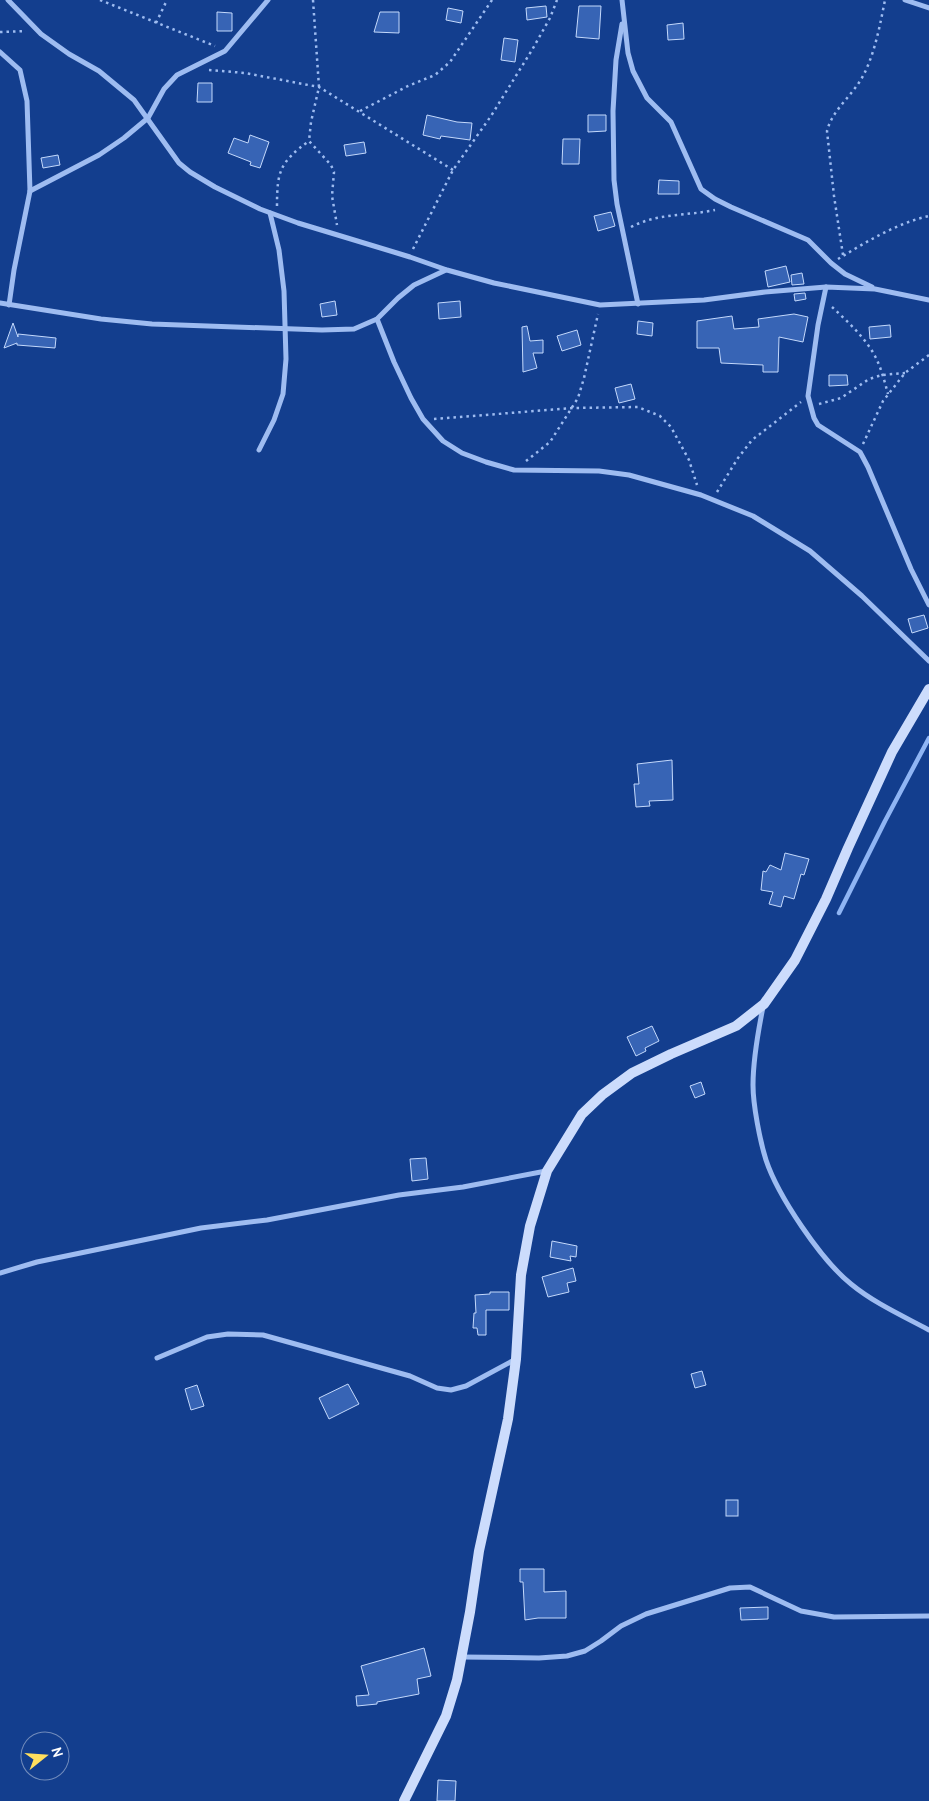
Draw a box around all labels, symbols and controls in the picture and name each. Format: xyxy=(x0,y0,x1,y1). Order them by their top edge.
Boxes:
north arrow xyxy=(20,1731,70,1781)
text: N xyxy=(47,1745,67,1759)

